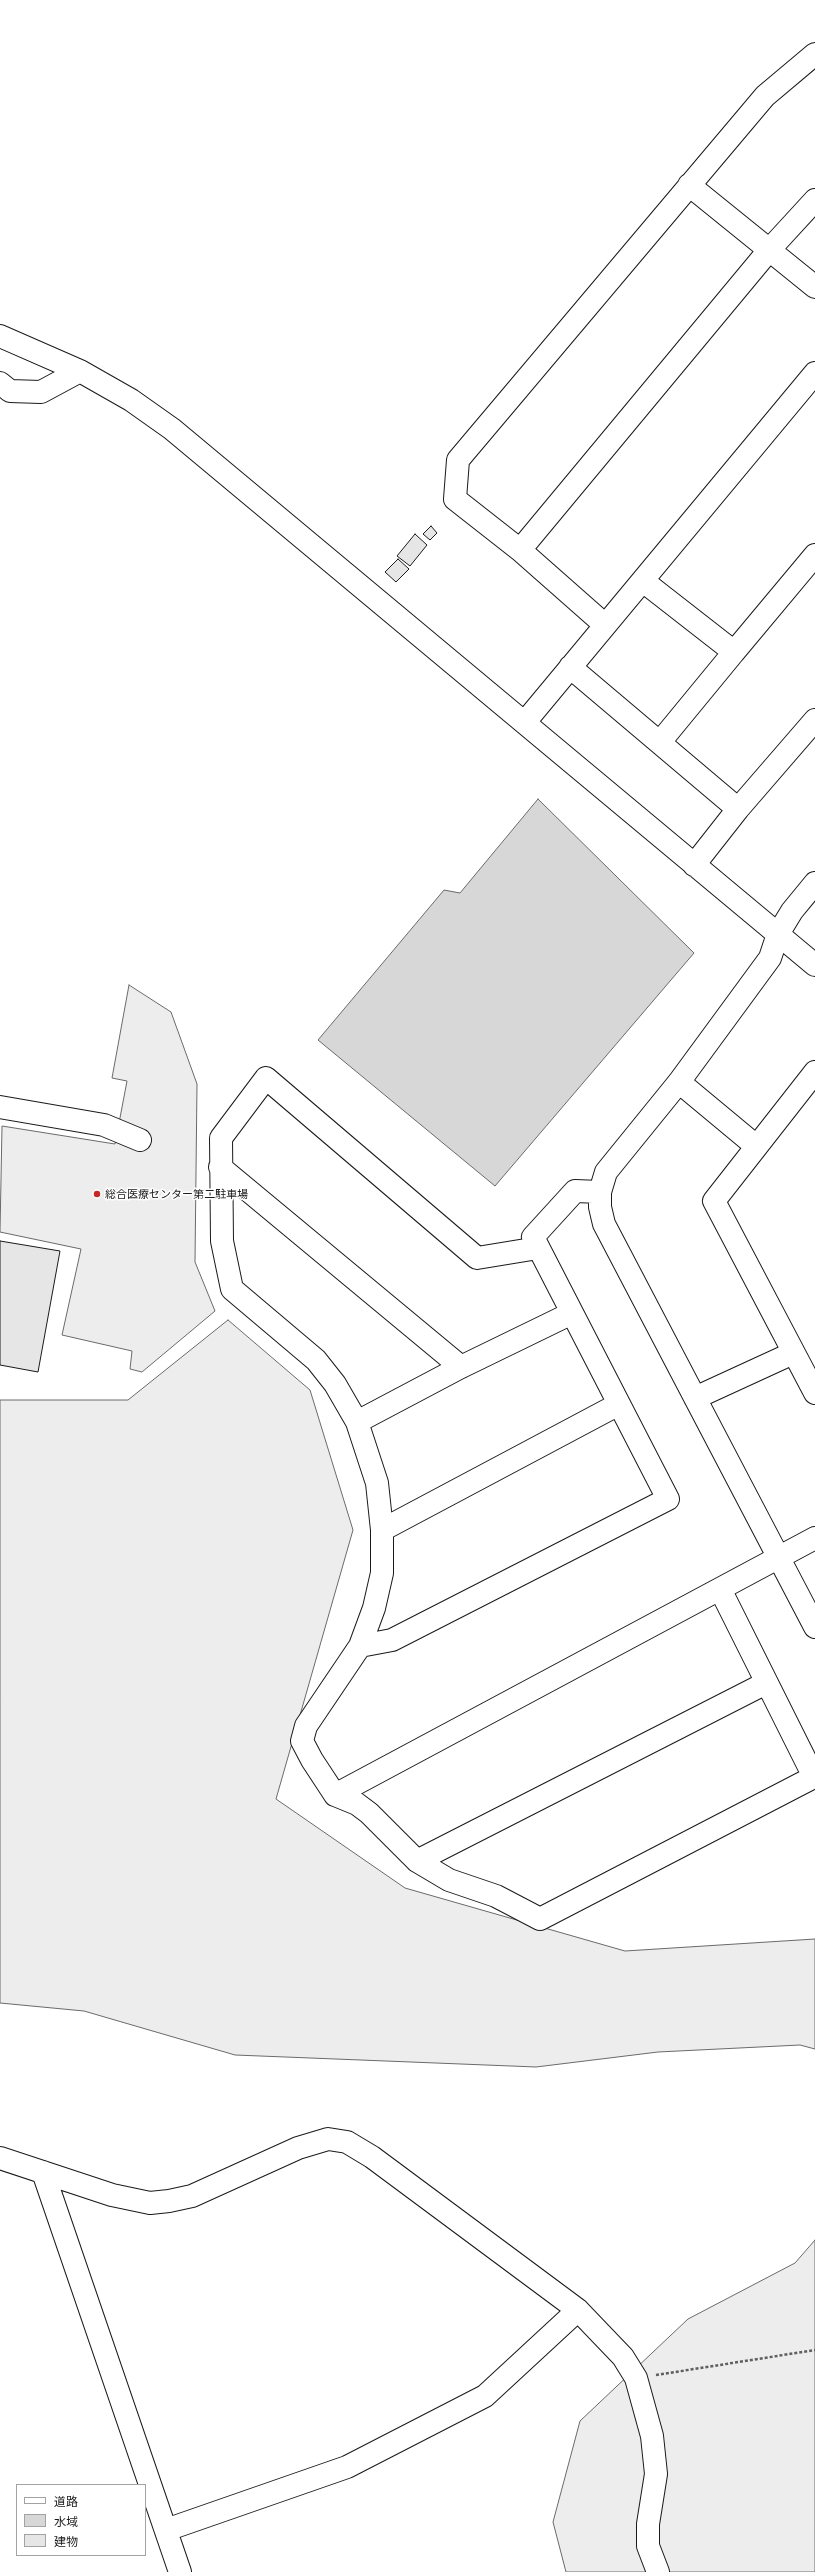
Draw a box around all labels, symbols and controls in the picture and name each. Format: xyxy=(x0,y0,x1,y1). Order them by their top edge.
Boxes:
place label: 総合医療センター第二駐車場 xyxy=(105,1187,248,1201)
marker: 総合医療センター第二駐車場 xyxy=(92,1189,102,1199)
legend xyxy=(16,2484,146,2556)
text: 道路 xyxy=(54,2494,78,2508)
text: 水域 xyxy=(54,2514,78,2528)
text: 建物 xyxy=(54,2534,78,2548)

